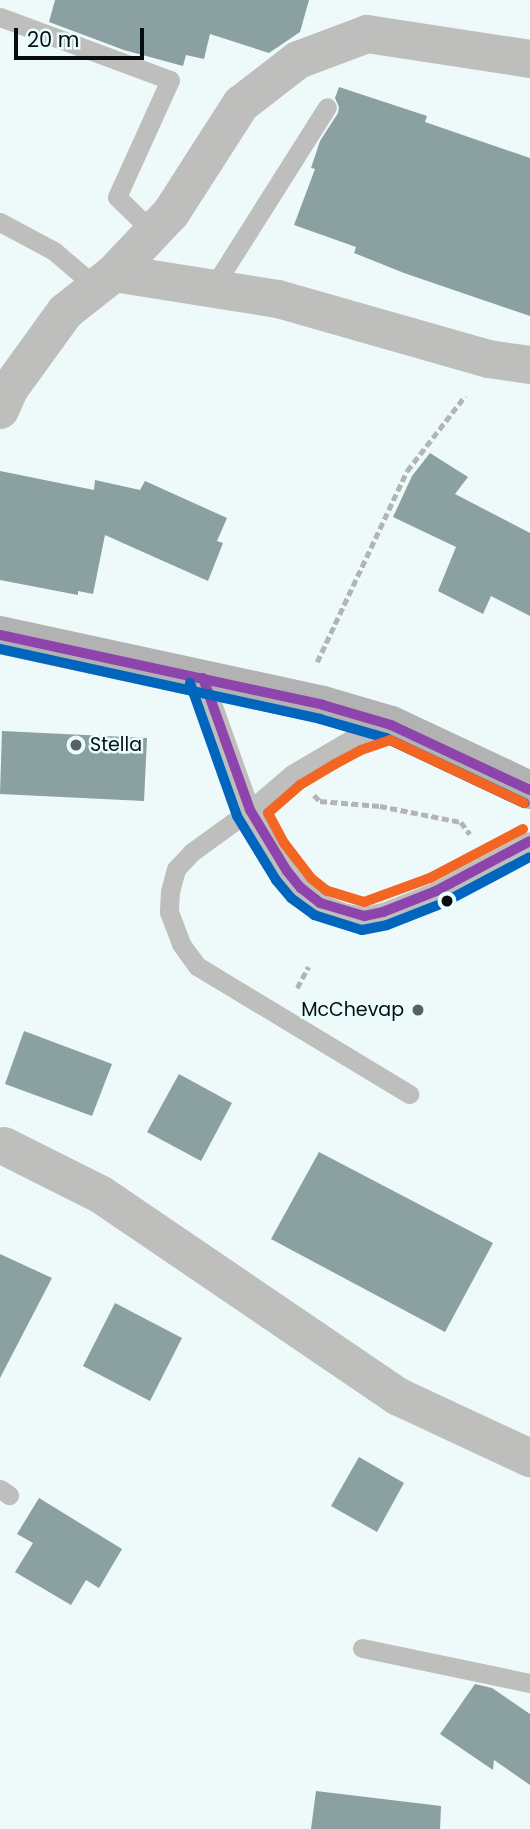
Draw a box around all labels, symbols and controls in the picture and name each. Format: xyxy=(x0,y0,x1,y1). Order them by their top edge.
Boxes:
scale bar xyxy=(18,14,147,58)
text: 20 m xyxy=(27,25,80,54)
place label: Stella xyxy=(90,734,142,756)
marker: Stella xyxy=(68,737,84,753)
unlabelled marker xyxy=(440,894,454,908)
place label: McChevap xyxy=(301,999,404,1021)
marker: McChevap xyxy=(410,1002,426,1018)

